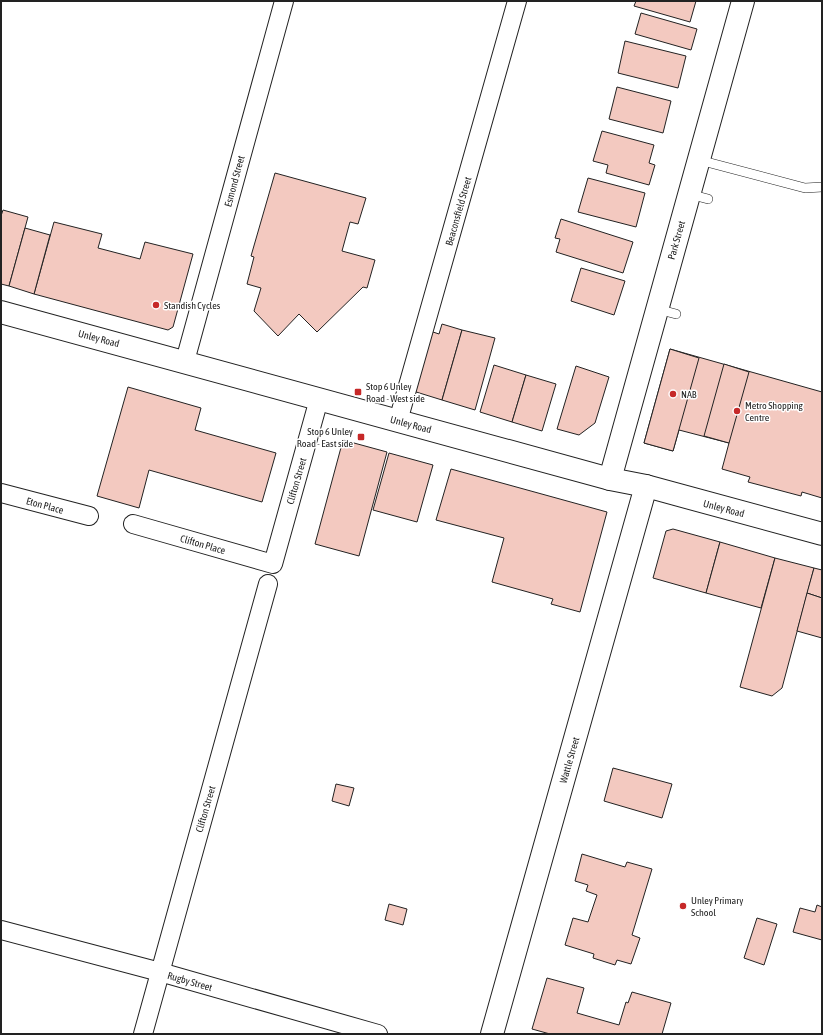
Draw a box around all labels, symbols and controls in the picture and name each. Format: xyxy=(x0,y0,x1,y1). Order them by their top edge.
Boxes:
street label: Esmond Street xyxy=(222,154,247,208)
street label: Beaconsfield Street xyxy=(443,175,474,247)
street label: Park Street xyxy=(666,219,687,261)
marker: Standish Cycles xyxy=(151,300,161,310)
place label: Standish Cycles xyxy=(164,300,221,311)
street label: Unley Road xyxy=(77,328,121,349)
place label: Stop 6 Unley Road - West side xyxy=(366,381,425,404)
marker: Stop 6 Unley Road - West side xyxy=(353,387,363,397)
marker: NAB xyxy=(668,389,678,399)
place label: NAB xyxy=(681,389,697,400)
place label: Metro Shopping Centre xyxy=(745,400,804,423)
marker: Metro Shopping Centre xyxy=(732,406,742,416)
street label: Unley Road xyxy=(389,414,433,435)
place label: Stop 6 Unley Road - East side xyxy=(297,426,353,449)
marker: Stop 6 Unley Road - East side xyxy=(356,432,366,442)
street label: Clifton Street xyxy=(285,457,308,506)
street label: Eton Place xyxy=(25,495,65,516)
street label: Unley Road xyxy=(702,498,746,519)
street label: Clifton Place xyxy=(179,533,227,556)
street label: Wattle Street xyxy=(558,736,581,785)
street label: Clifton Street xyxy=(194,785,217,834)
place label: Unley Primary School xyxy=(691,895,743,918)
marker: Unley Primary School xyxy=(678,901,688,911)
street label: Rugby Street xyxy=(166,970,214,993)

